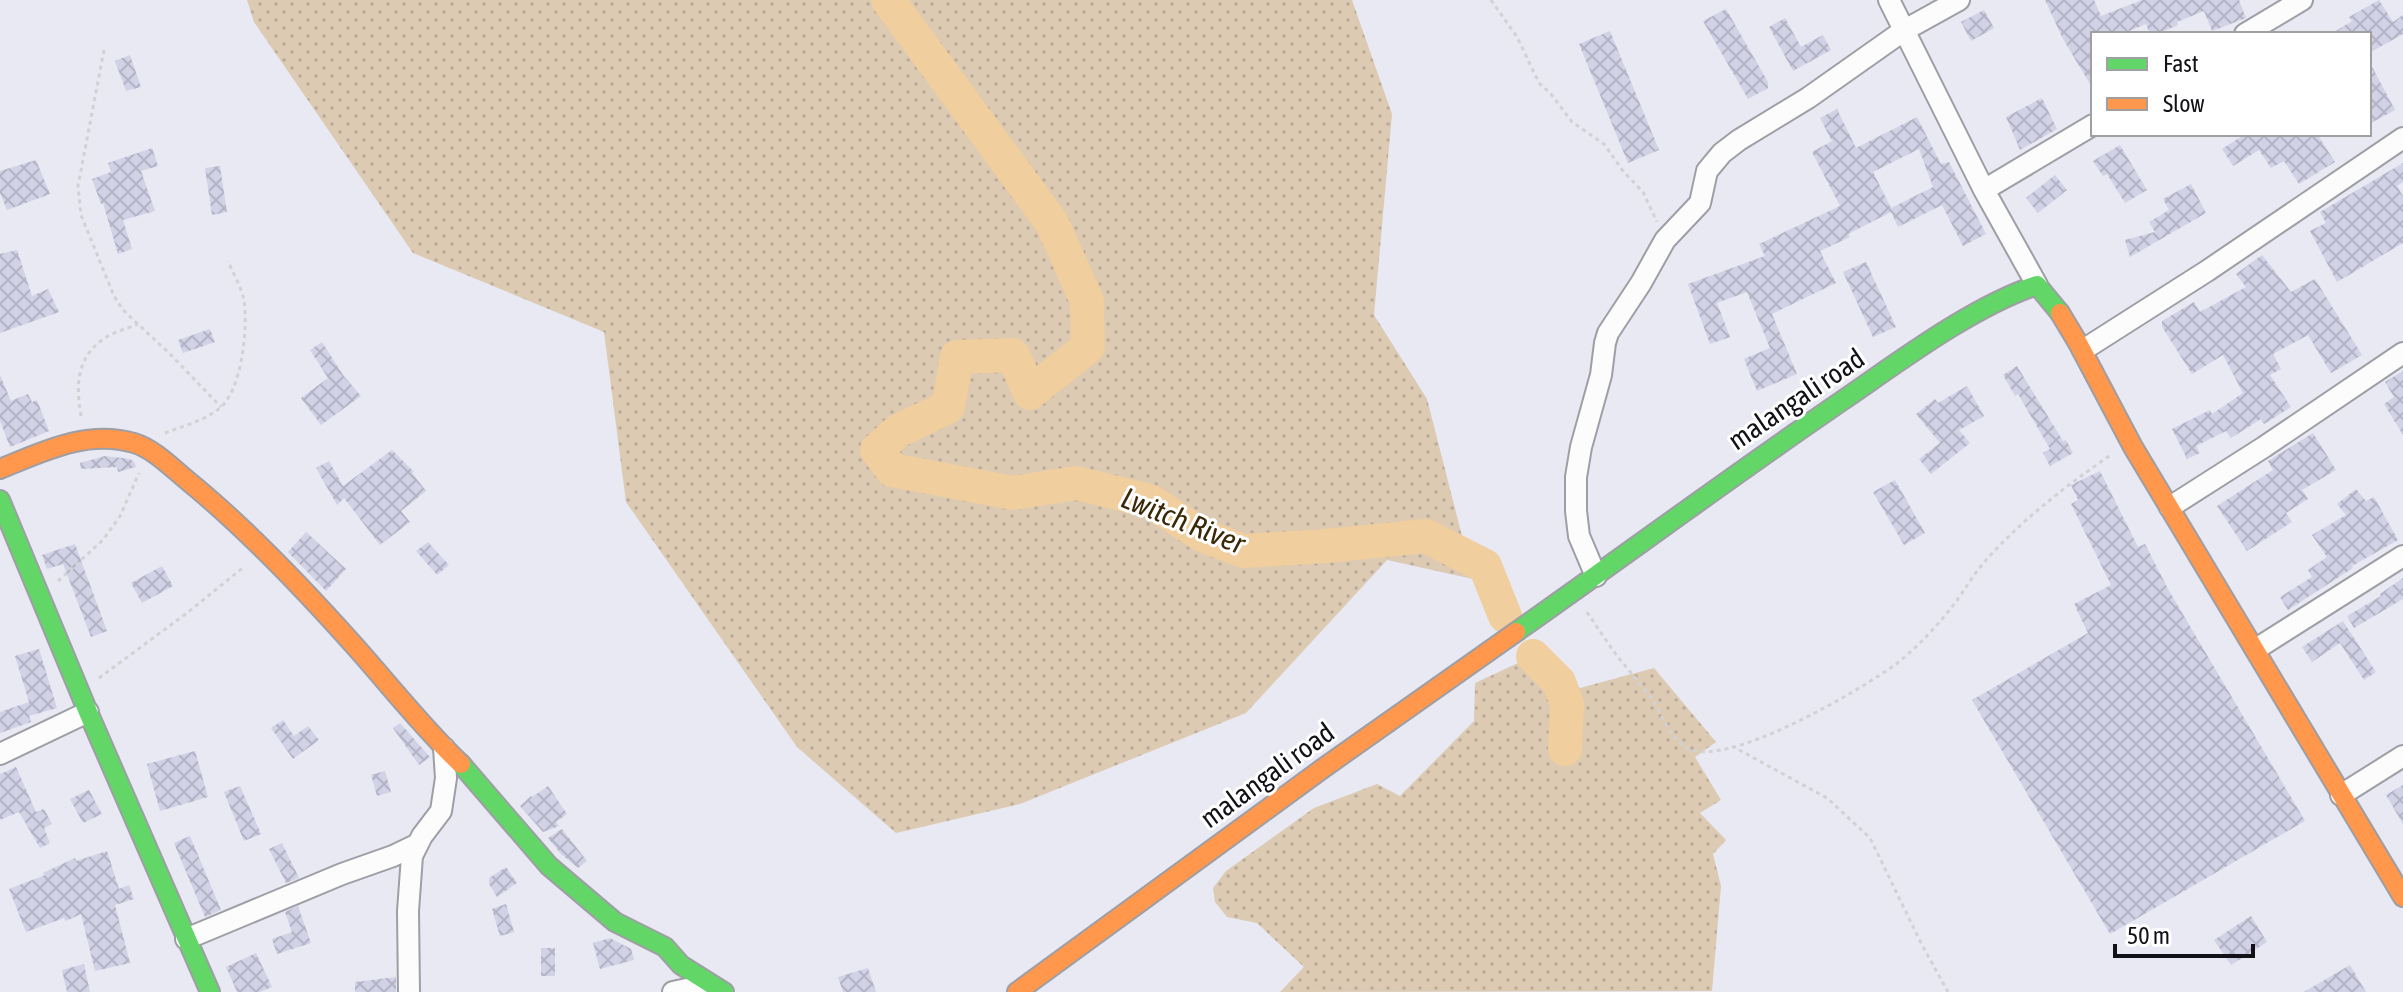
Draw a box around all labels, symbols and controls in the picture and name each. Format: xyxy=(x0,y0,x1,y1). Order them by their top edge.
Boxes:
legend xyxy=(2091,32,2371,136)
text: Fast xyxy=(2163,50,2199,77)
text: Slow xyxy=(2163,90,2205,117)
street label: malangali road xyxy=(1722,342,1870,456)
water label: Lwitch River xyxy=(1117,480,1251,561)
street label: malangali road xyxy=(1194,716,1340,834)
scale bar xyxy=(2115,908,2253,958)
text: 50 m xyxy=(2127,922,2170,949)

